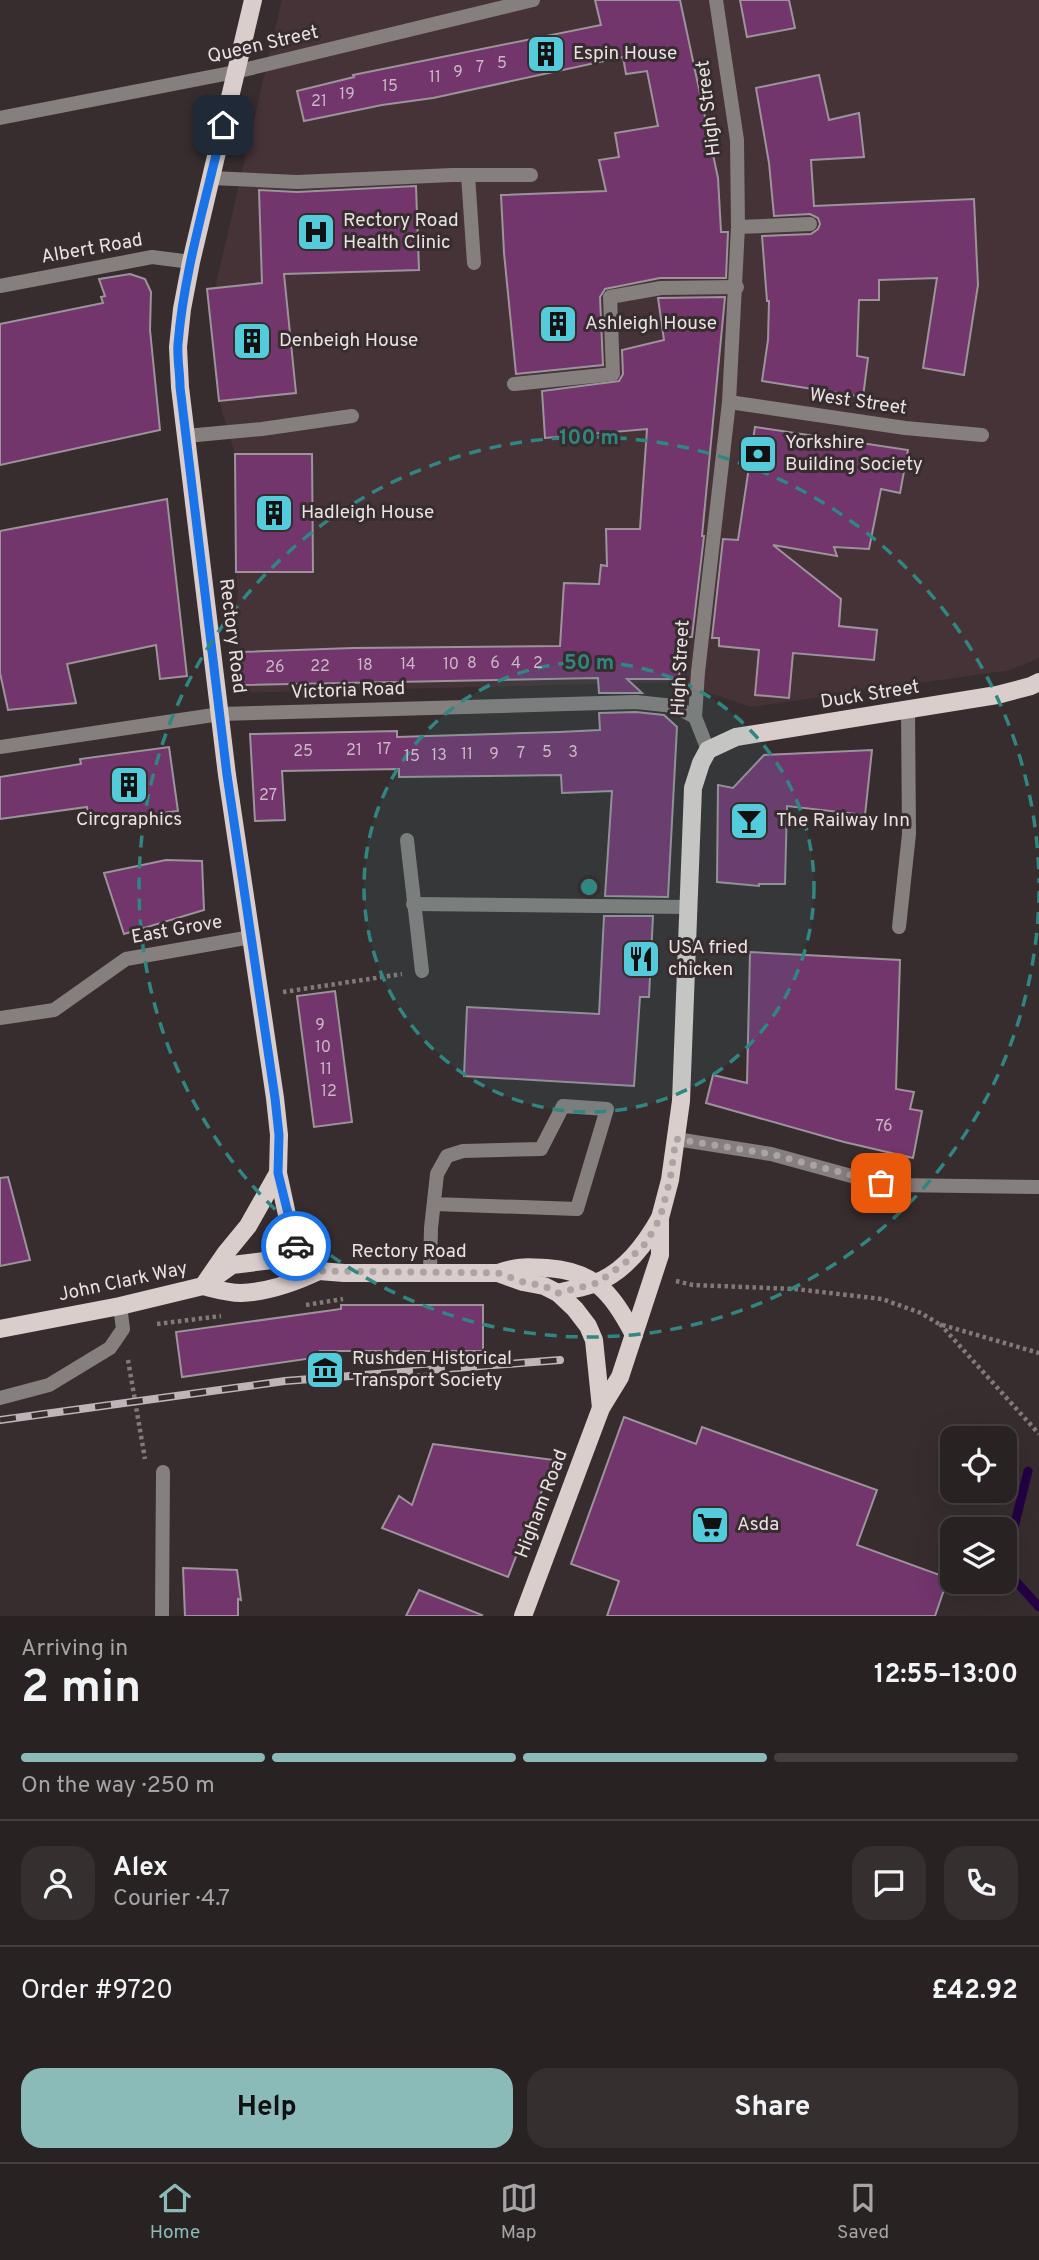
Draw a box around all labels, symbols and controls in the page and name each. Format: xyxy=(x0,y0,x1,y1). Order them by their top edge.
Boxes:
street label: Queen Street xyxy=(205,21,321,69)
building icon: Espin House xyxy=(525,33,567,75)
place label: Espin House xyxy=(573,42,677,66)
house number: 5 xyxy=(497,54,507,74)
house number: 7 xyxy=(476,58,484,78)
street label: High Street xyxy=(691,59,727,157)
house number: 9 xyxy=(453,63,463,83)
house number: 11 xyxy=(429,68,441,88)
house number: 15 xyxy=(382,77,398,97)
house number: 19 xyxy=(339,85,355,105)
house number: 21 xyxy=(311,92,327,112)
pin xyxy=(193,95,253,155)
icon: home xyxy=(204,106,242,144)
place label: Rectory Road Health Clinic xyxy=(343,209,459,255)
hospital icon: Rectory Road Health Clinic xyxy=(295,211,337,253)
street label: Albert Road xyxy=(39,228,145,270)
building icon: Ashleigh House xyxy=(537,303,579,345)
place label: Ashleigh House xyxy=(585,312,717,336)
building icon: Denbeigh House xyxy=(231,320,273,362)
place label: Denbeigh House xyxy=(279,329,418,353)
street label: West Street xyxy=(808,383,908,421)
text: 100 m xyxy=(559,425,619,452)
place label: Yorkshire Building Society xyxy=(785,431,923,477)
bank icon: Yorkshire Building Society xyxy=(737,433,779,475)
building icon: Hadleigh House xyxy=(253,492,295,534)
place label: Hadleigh House xyxy=(301,501,434,525)
street label: Rectory Road xyxy=(213,577,251,695)
street label: High Street xyxy=(666,619,696,717)
text: 50 m xyxy=(564,650,614,677)
house number: 8 xyxy=(467,654,477,674)
house number: 6 xyxy=(490,654,500,674)
house number: 4 xyxy=(511,654,521,674)
house number: 2 xyxy=(533,654,543,674)
house number: 14 xyxy=(400,655,416,675)
house number: 10 xyxy=(443,655,459,675)
house number: 18 xyxy=(357,656,373,676)
house number: 22 xyxy=(310,657,330,677)
house number: 26 xyxy=(265,658,285,678)
street label: Duck Street xyxy=(819,675,921,715)
street label: Victoria Road xyxy=(290,677,406,705)
house number: 17 xyxy=(377,740,391,760)
house number: 21 xyxy=(346,741,362,761)
house number: 25 xyxy=(293,742,313,762)
house number: 5 xyxy=(542,743,552,763)
house number: 3 xyxy=(568,743,578,763)
house number: 7 xyxy=(517,744,525,764)
house number: 11 xyxy=(461,745,473,765)
house number: 9 xyxy=(489,745,499,765)
house number: 13 xyxy=(431,746,447,766)
house number: 15 xyxy=(404,747,420,767)
building icon: Circgraphics xyxy=(108,764,150,806)
house number: 27 xyxy=(259,786,277,806)
bar icon: The Railway Inn xyxy=(728,800,770,842)
place label: Circgraphics xyxy=(76,808,182,832)
place label: The Railway Inn xyxy=(776,809,910,833)
centre of rings xyxy=(577,875,601,899)
street label: East Grove xyxy=(130,910,224,950)
place label: USA fried chicken xyxy=(668,936,748,982)
restaurant icon: USA fried chicken xyxy=(620,938,662,980)
house number: 9 xyxy=(315,1016,325,1036)
house number: 10 xyxy=(315,1038,331,1058)
house number: 11 xyxy=(320,1060,332,1080)
house number: 12 xyxy=(321,1082,337,1102)
house number: 76 xyxy=(875,1117,893,1137)
pin xyxy=(851,1153,911,1213)
icon: bag xyxy=(862,1164,900,1202)
courier xyxy=(261,1211,331,1281)
icon: car xyxy=(277,1227,315,1265)
street label: Rectory Road xyxy=(351,1240,467,1264)
street label: John Clark Way xyxy=(56,1257,190,1307)
place label: Rushden Historical Transport Society xyxy=(352,1347,512,1393)
museum icon: Rushden Historical Transport Society xyxy=(304,1349,346,1391)
map controls xyxy=(940,1426,1017,1594)
button: locate xyxy=(940,1426,1017,1503)
street label: Higham Road xyxy=(510,1446,574,1562)
supermarket icon: Asda xyxy=(689,1504,731,1546)
place label: Asda xyxy=(737,1513,779,1537)
button: layers xyxy=(940,1517,1017,1594)
text: Arriving in xyxy=(21,1635,128,1664)
text: 12:55–13:00 xyxy=(874,1659,1018,1692)
text: 2 min xyxy=(21,1660,141,1719)
text: On the way · 250 m xyxy=(21,1772,215,1801)
button: person xyxy=(21,1846,95,1920)
button: chat xyxy=(852,1846,926,1920)
button: phone xyxy=(944,1846,1018,1920)
text: Alex xyxy=(113,1852,168,1885)
text: Courier · 4.7 xyxy=(113,1885,230,1914)
text: Order #9720 xyxy=(21,1975,173,2008)
text: £42.92 xyxy=(932,1975,1018,2008)
button: Help xyxy=(21,2068,513,2148)
button: Share xyxy=(527,2068,1018,2148)
tab: Home xyxy=(150,2179,200,2245)
tab: Map xyxy=(500,2179,538,2245)
tab: Saved xyxy=(837,2179,889,2245)

